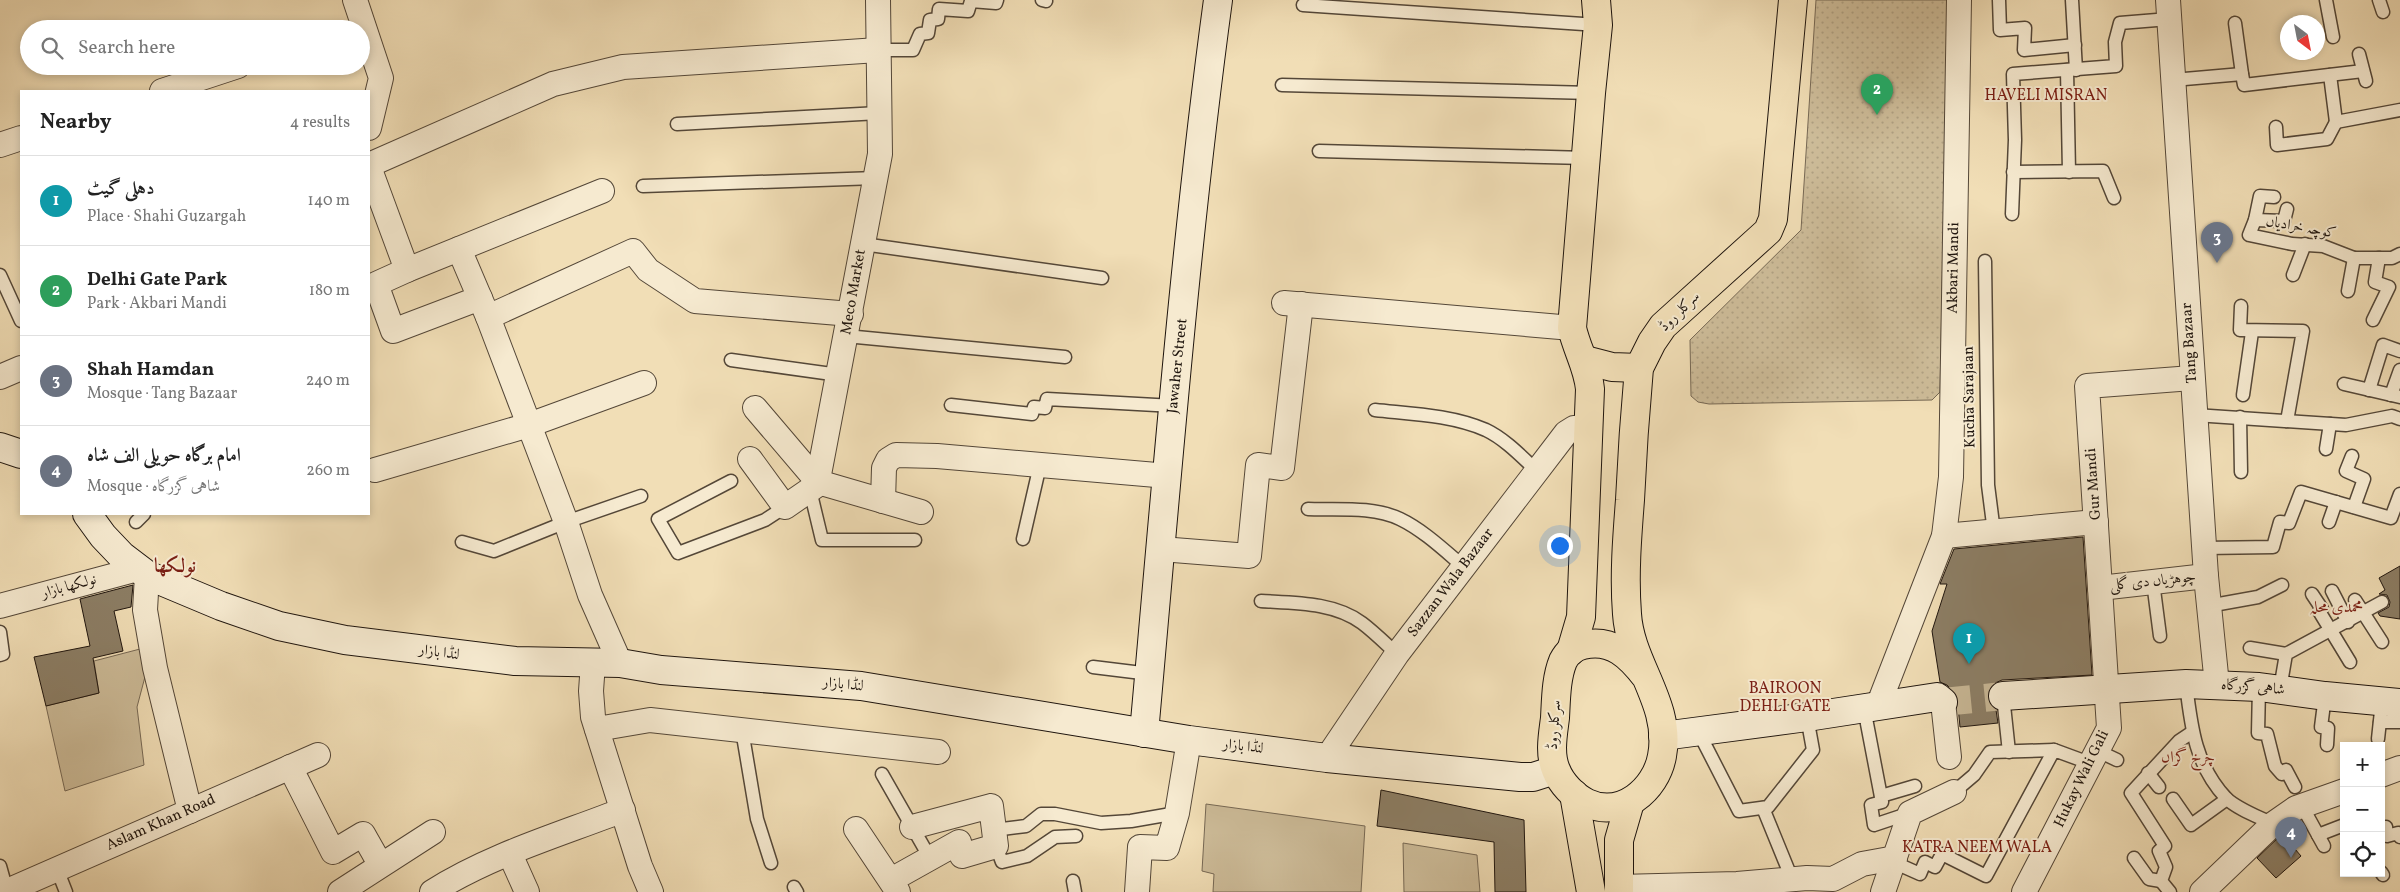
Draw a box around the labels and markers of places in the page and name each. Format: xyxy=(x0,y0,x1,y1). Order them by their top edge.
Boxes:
pin: 2 xyxy=(1861,74,1893,115)
pin: 3 xyxy=(2201,222,2233,263)
pin: 1 xyxy=(1953,623,1985,664)
pin: 4 xyxy=(2275,817,2307,858)

